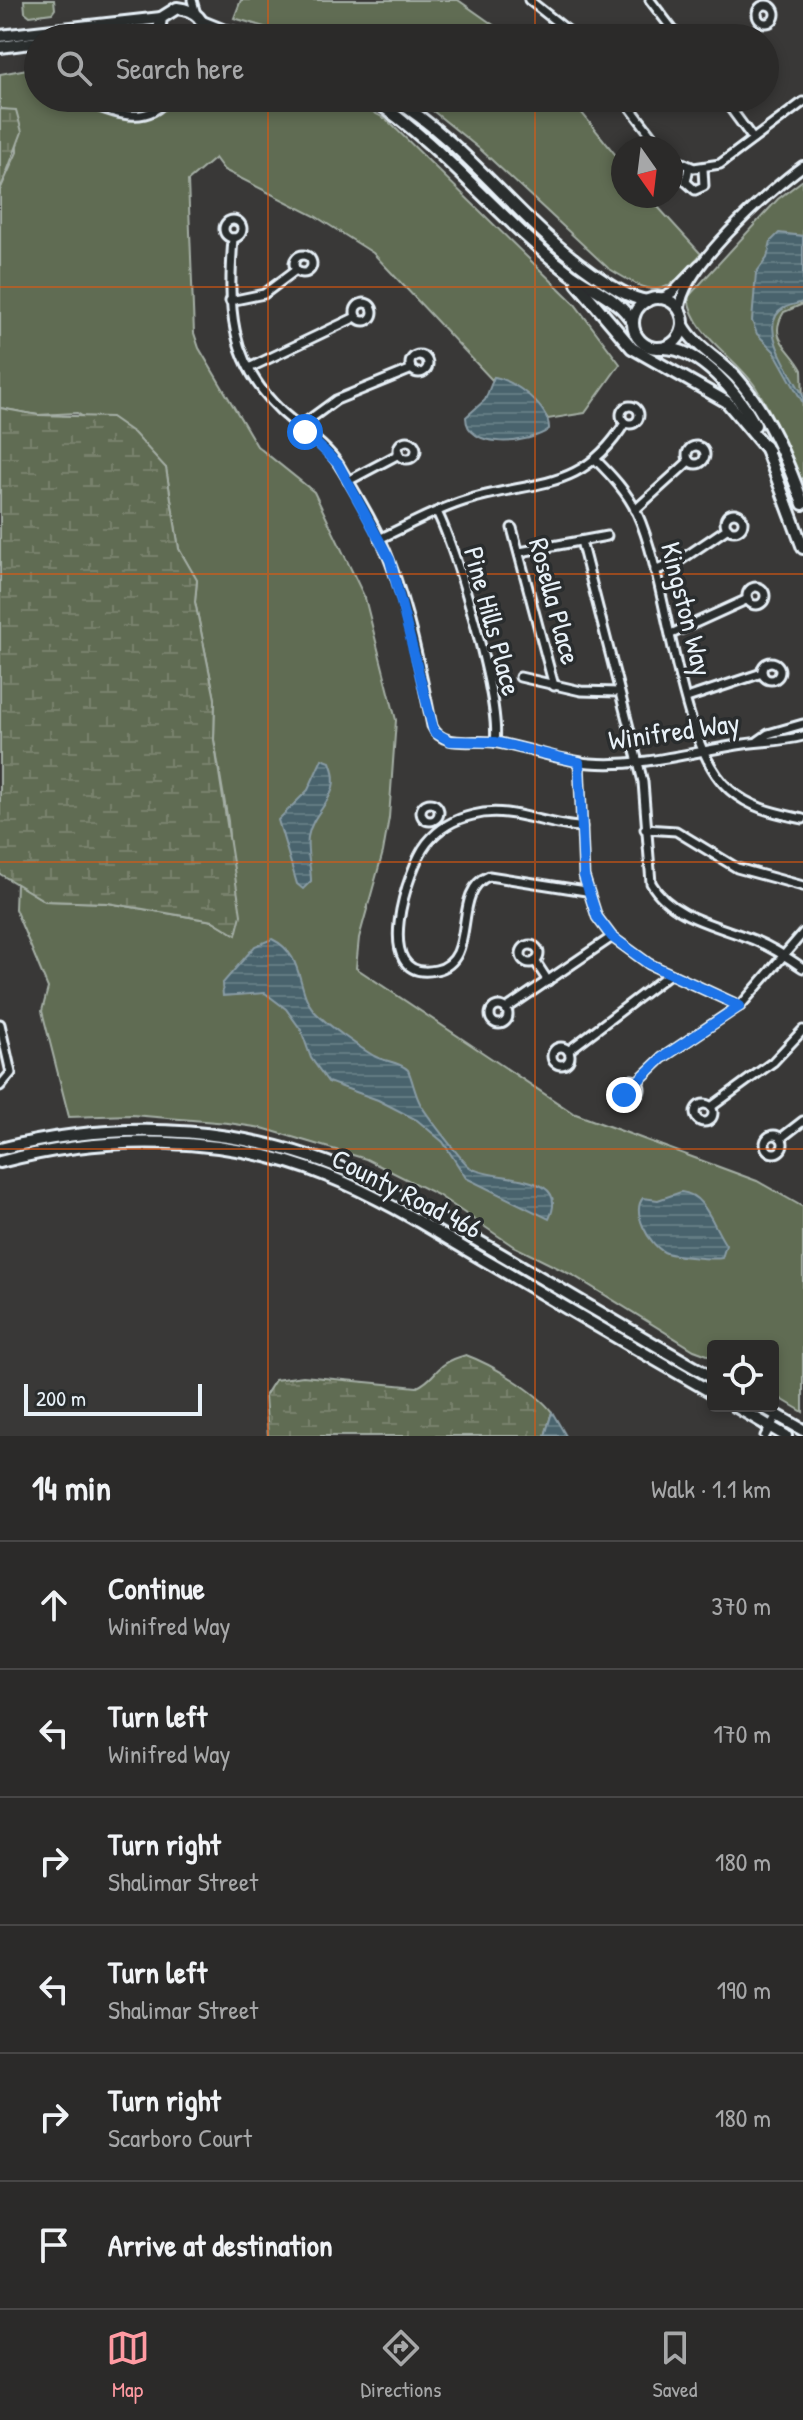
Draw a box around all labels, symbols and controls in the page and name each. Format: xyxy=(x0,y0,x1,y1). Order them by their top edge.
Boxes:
search box xyxy=(24,24,779,112)
icon: search xyxy=(52,46,96,90)
text: Search here xyxy=(116,48,244,88)
north arrow xyxy=(611,136,683,208)
route start xyxy=(287,414,323,450)
street label: Rosella Place xyxy=(520,534,590,668)
street label: Kingston Way xyxy=(652,538,722,680)
street label: Pine Hills Place xyxy=(455,542,531,700)
street label: Winifred Way xyxy=(606,703,742,759)
route end xyxy=(606,1077,642,1113)
street label: County Road 466 xyxy=(325,1139,489,1247)
map controls xyxy=(707,1340,779,1412)
button: locate xyxy=(707,1340,779,1412)
scale bar xyxy=(24,1380,202,1416)
text: 200 m xyxy=(36,1383,86,1413)
text: 14 min xyxy=(32,1465,111,1511)
text: Walk · 1.1 km xyxy=(651,1471,771,1506)
text: Continue xyxy=(108,1568,205,1608)
icon: ahead xyxy=(32,1583,76,1627)
text: 370 m xyxy=(711,1588,771,1623)
text: Winifred Way xyxy=(108,1608,230,1643)
text: Turn left xyxy=(108,1696,207,1736)
icon: left xyxy=(32,1711,76,1755)
text: 170 m xyxy=(713,1716,771,1751)
text: Winifred Way xyxy=(108,1736,230,1771)
text: Turn right xyxy=(108,1824,221,1864)
icon: right xyxy=(32,1839,76,1883)
text: 180 m xyxy=(715,1844,771,1879)
text: Shalimar Street xyxy=(108,1864,258,1899)
text: Turn left xyxy=(108,1952,207,1992)
icon: left xyxy=(32,1967,76,2011)
text: 190 m xyxy=(717,1972,771,2007)
text: Shalimar Street xyxy=(108,1992,258,2027)
text: Turn right xyxy=(108,2080,221,2120)
icon: right xyxy=(32,2095,76,2139)
text: 180 m xyxy=(715,2100,771,2135)
text: Scarboro Court xyxy=(108,2120,252,2155)
icon: arrive xyxy=(32,2223,76,2267)
text: Arrive at destination xyxy=(108,2225,333,2265)
tab: Map xyxy=(106,2326,150,2404)
tab: Directions xyxy=(361,2326,442,2404)
tab: Saved xyxy=(653,2326,697,2404)

